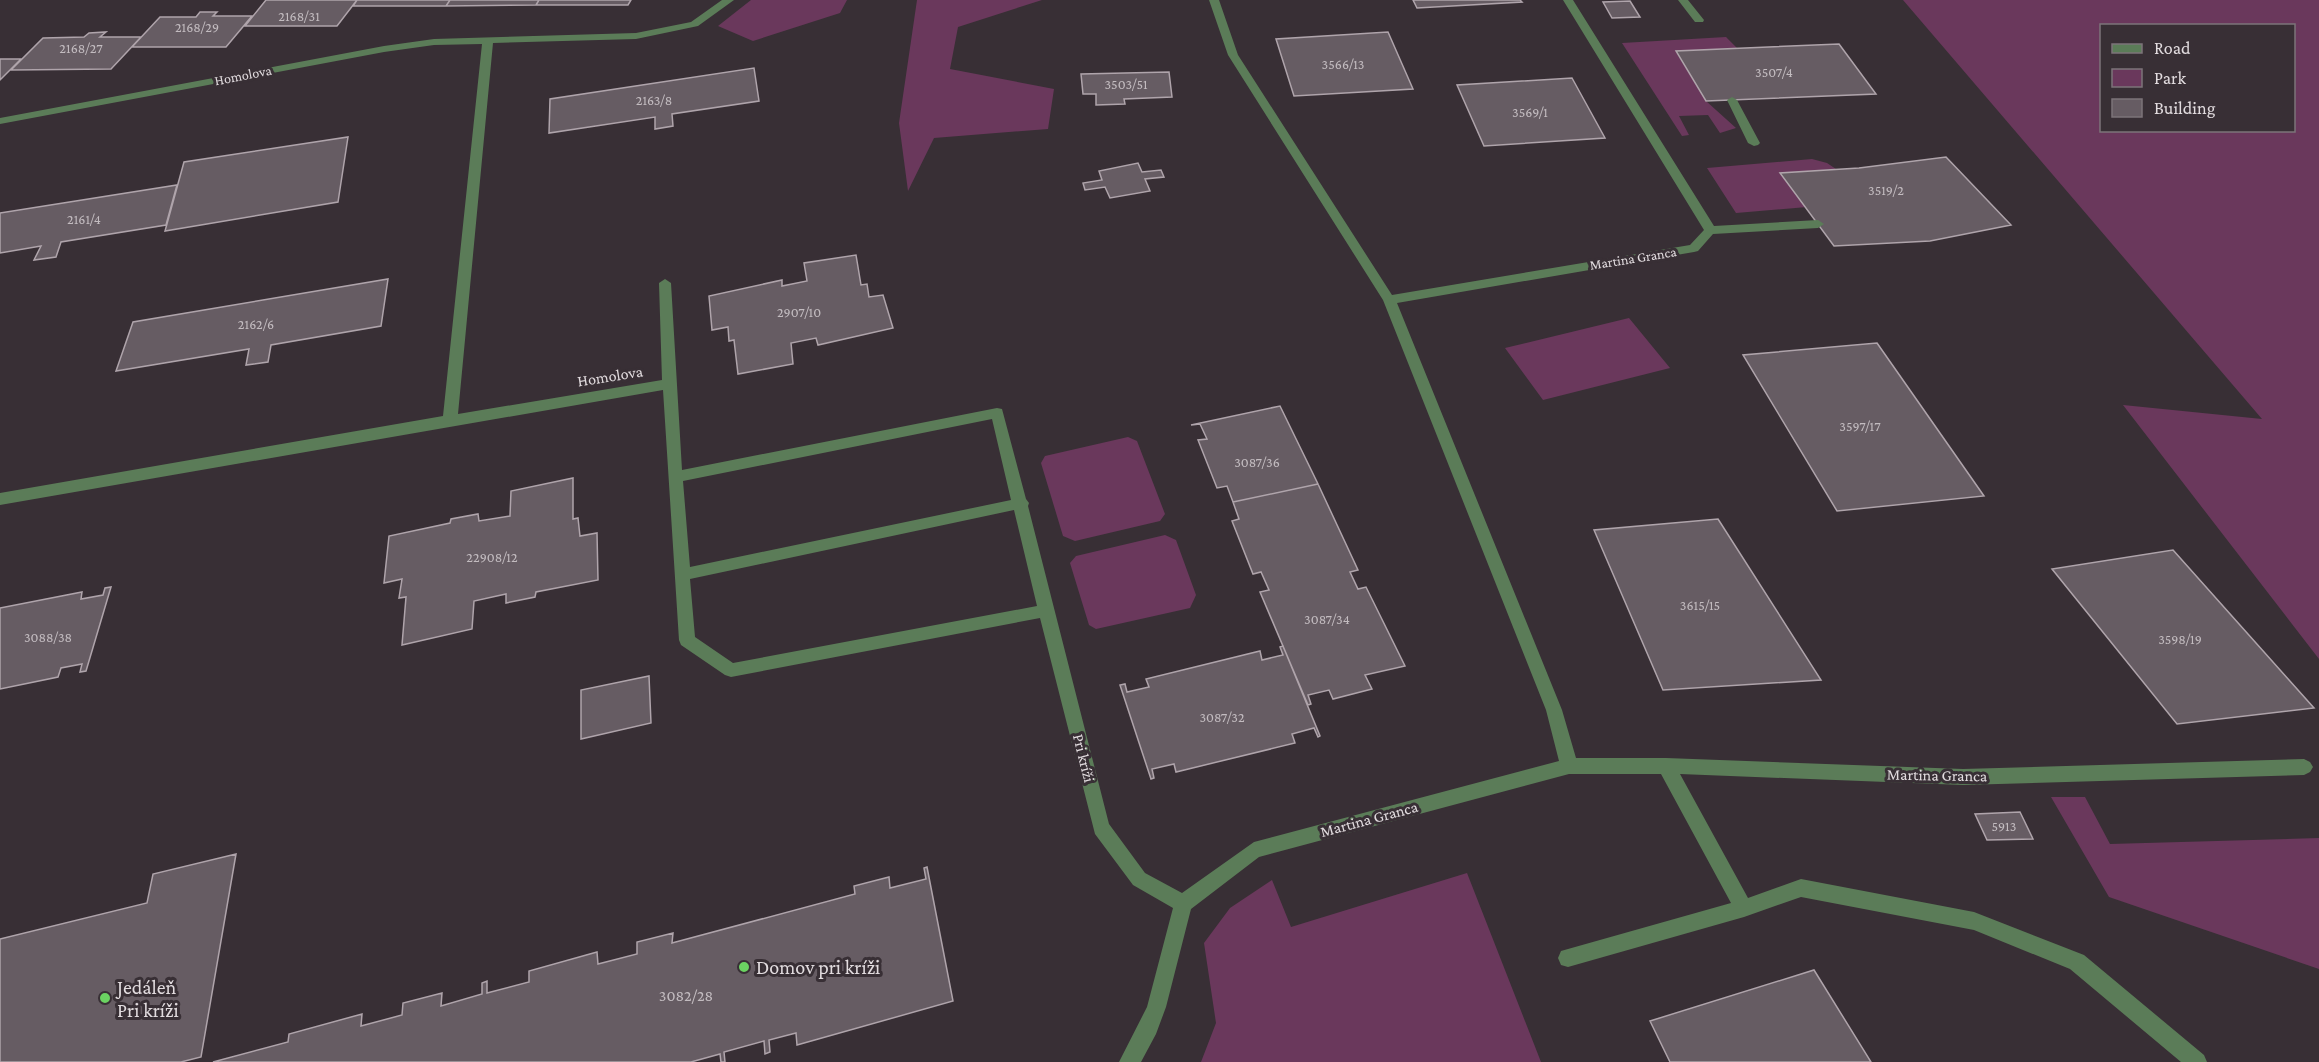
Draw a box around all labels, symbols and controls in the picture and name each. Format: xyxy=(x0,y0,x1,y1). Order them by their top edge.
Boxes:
house number: 2168/31 xyxy=(278,8,320,24)
house number: 2168/29 xyxy=(175,19,219,35)
legend xyxy=(2100,24,2295,132)
text: Road xyxy=(2154,38,2191,58)
house number: 2168/27 xyxy=(59,40,103,56)
house number: 3566/13 xyxy=(1322,56,1364,72)
street label: Homolova xyxy=(213,62,273,88)
house number: 3507/4 xyxy=(1755,64,1793,80)
text: Park xyxy=(2154,68,2186,88)
house number: 3503/51 xyxy=(1104,76,1148,92)
house number: 2163/8 xyxy=(636,92,672,108)
text: Building xyxy=(2154,98,2216,118)
house number: 3569/1 xyxy=(1512,104,1548,120)
house number: 3519/2 xyxy=(1868,182,1904,198)
house number: 2161/4 xyxy=(67,211,101,227)
street label: Martina Granca xyxy=(1588,243,1678,273)
house number: 2907/10 xyxy=(777,304,821,320)
house number: 2162/6 xyxy=(238,316,274,332)
street label: Homolova xyxy=(576,362,645,390)
house number: 3597/17 xyxy=(1839,418,1881,434)
house number: 3087/36 xyxy=(1234,454,1280,470)
house number: 22908/12 xyxy=(466,549,518,565)
house number: 3615/15 xyxy=(1680,597,1720,613)
house number: 3087/34 xyxy=(1304,611,1350,627)
house number: 3088/38 xyxy=(24,629,72,645)
house number: 3598/19 xyxy=(2158,631,2202,647)
house number: 3087/32 xyxy=(1199,709,1245,725)
street label: Pri kríži xyxy=(1070,732,1098,784)
street label: Martina Granca xyxy=(1887,766,1988,784)
street label: Martina Granca xyxy=(1318,798,1420,840)
house number: 5913 xyxy=(1992,818,2016,834)
place label: Domov pri kríži xyxy=(756,956,880,979)
marker: Domov pri kríži xyxy=(737,960,751,974)
place label: Jedáleň Pri kríži xyxy=(115,976,179,1021)
house number: 3082/28 xyxy=(659,987,713,1004)
marker: Jedáleň Pri kríži xyxy=(98,991,112,1005)

